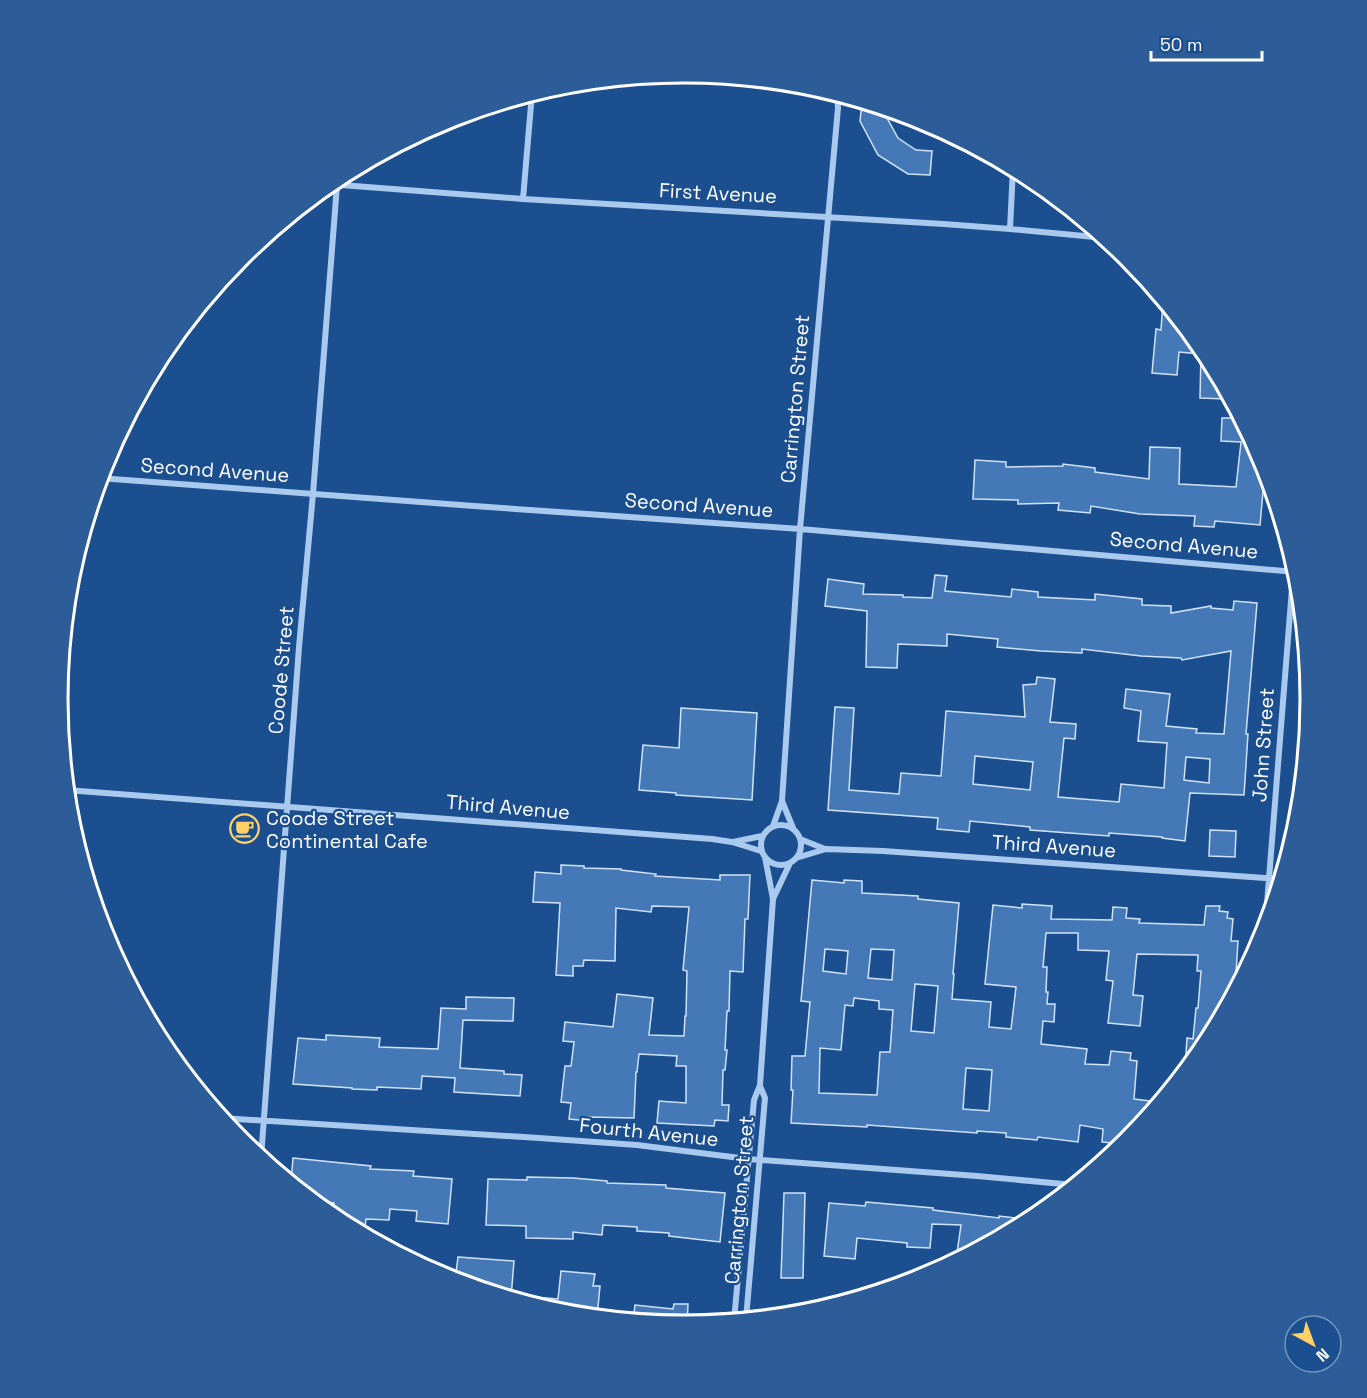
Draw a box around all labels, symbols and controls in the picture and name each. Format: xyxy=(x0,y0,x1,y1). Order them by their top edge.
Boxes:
scale bar xyxy=(1151,24,1262,62)
text: 50 m xyxy=(1160,33,1202,56)
street label: First Avenue xyxy=(658,177,778,209)
street label: Carrington Street xyxy=(775,314,815,484)
street label: Second Avenue xyxy=(140,452,290,488)
street label: Second Avenue xyxy=(624,487,774,523)
street label: Second Avenue xyxy=(1109,526,1259,564)
street label: Coode Street xyxy=(262,605,300,735)
street label: John Street xyxy=(1246,687,1280,803)
street label: Third Avenue xyxy=(445,789,571,825)
place label: Coode Street Continental Cafe xyxy=(266,805,428,854)
cafe icon: Coode Street Continental Cafe xyxy=(229,813,261,845)
street label: Third Avenue xyxy=(991,829,1117,863)
street label: Fourth Avenue xyxy=(578,1112,720,1152)
street label: Carrington Street xyxy=(719,1115,759,1285)
north arrow xyxy=(1283,1314,1343,1374)
text: N xyxy=(1312,1343,1333,1366)

